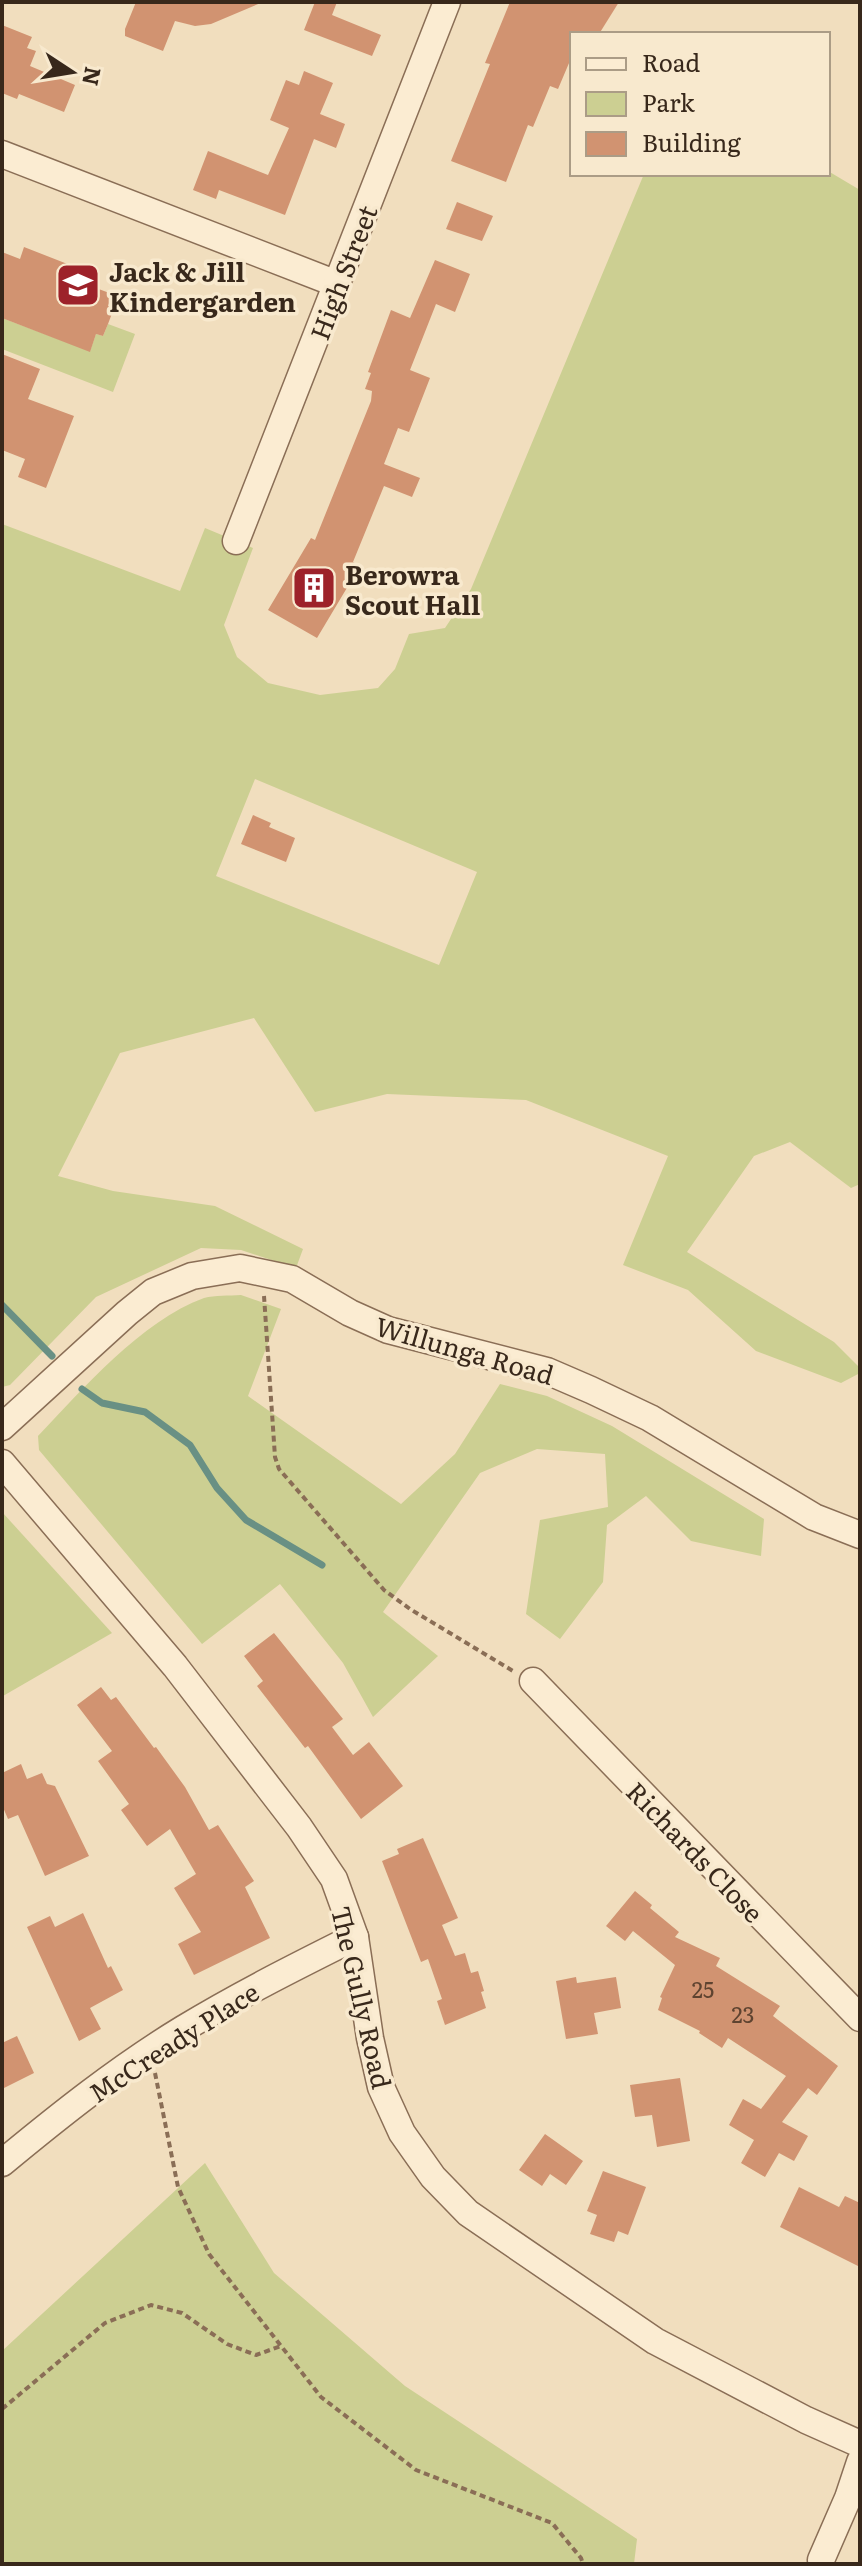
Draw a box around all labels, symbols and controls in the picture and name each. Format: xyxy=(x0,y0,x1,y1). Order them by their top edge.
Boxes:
north arrow xyxy=(32,32,112,112)
legend xyxy=(570,32,830,176)
text: Road xyxy=(642,44,701,79)
text: N xyxy=(75,64,111,89)
text: Park xyxy=(642,84,695,119)
text: Building xyxy=(642,124,741,159)
street label: High Street xyxy=(298,198,386,345)
place label: Jack & Jill Kindergarden xyxy=(109,251,296,320)
school or university icon: Jack & Jill Kindergarden xyxy=(54,261,102,309)
place label: Berowra Scout Hall xyxy=(345,554,480,623)
building icon: Berowra Scout Hall xyxy=(290,564,338,612)
street label: Willunga Road xyxy=(371,1305,559,1393)
street label: Richards Close xyxy=(619,1772,773,1930)
street label: The Gully Road xyxy=(323,1902,403,2092)
street label: McCready Place xyxy=(80,1971,266,2111)
house number: 25 xyxy=(692,1972,714,2005)
house number: 23 xyxy=(731,1997,755,2030)

